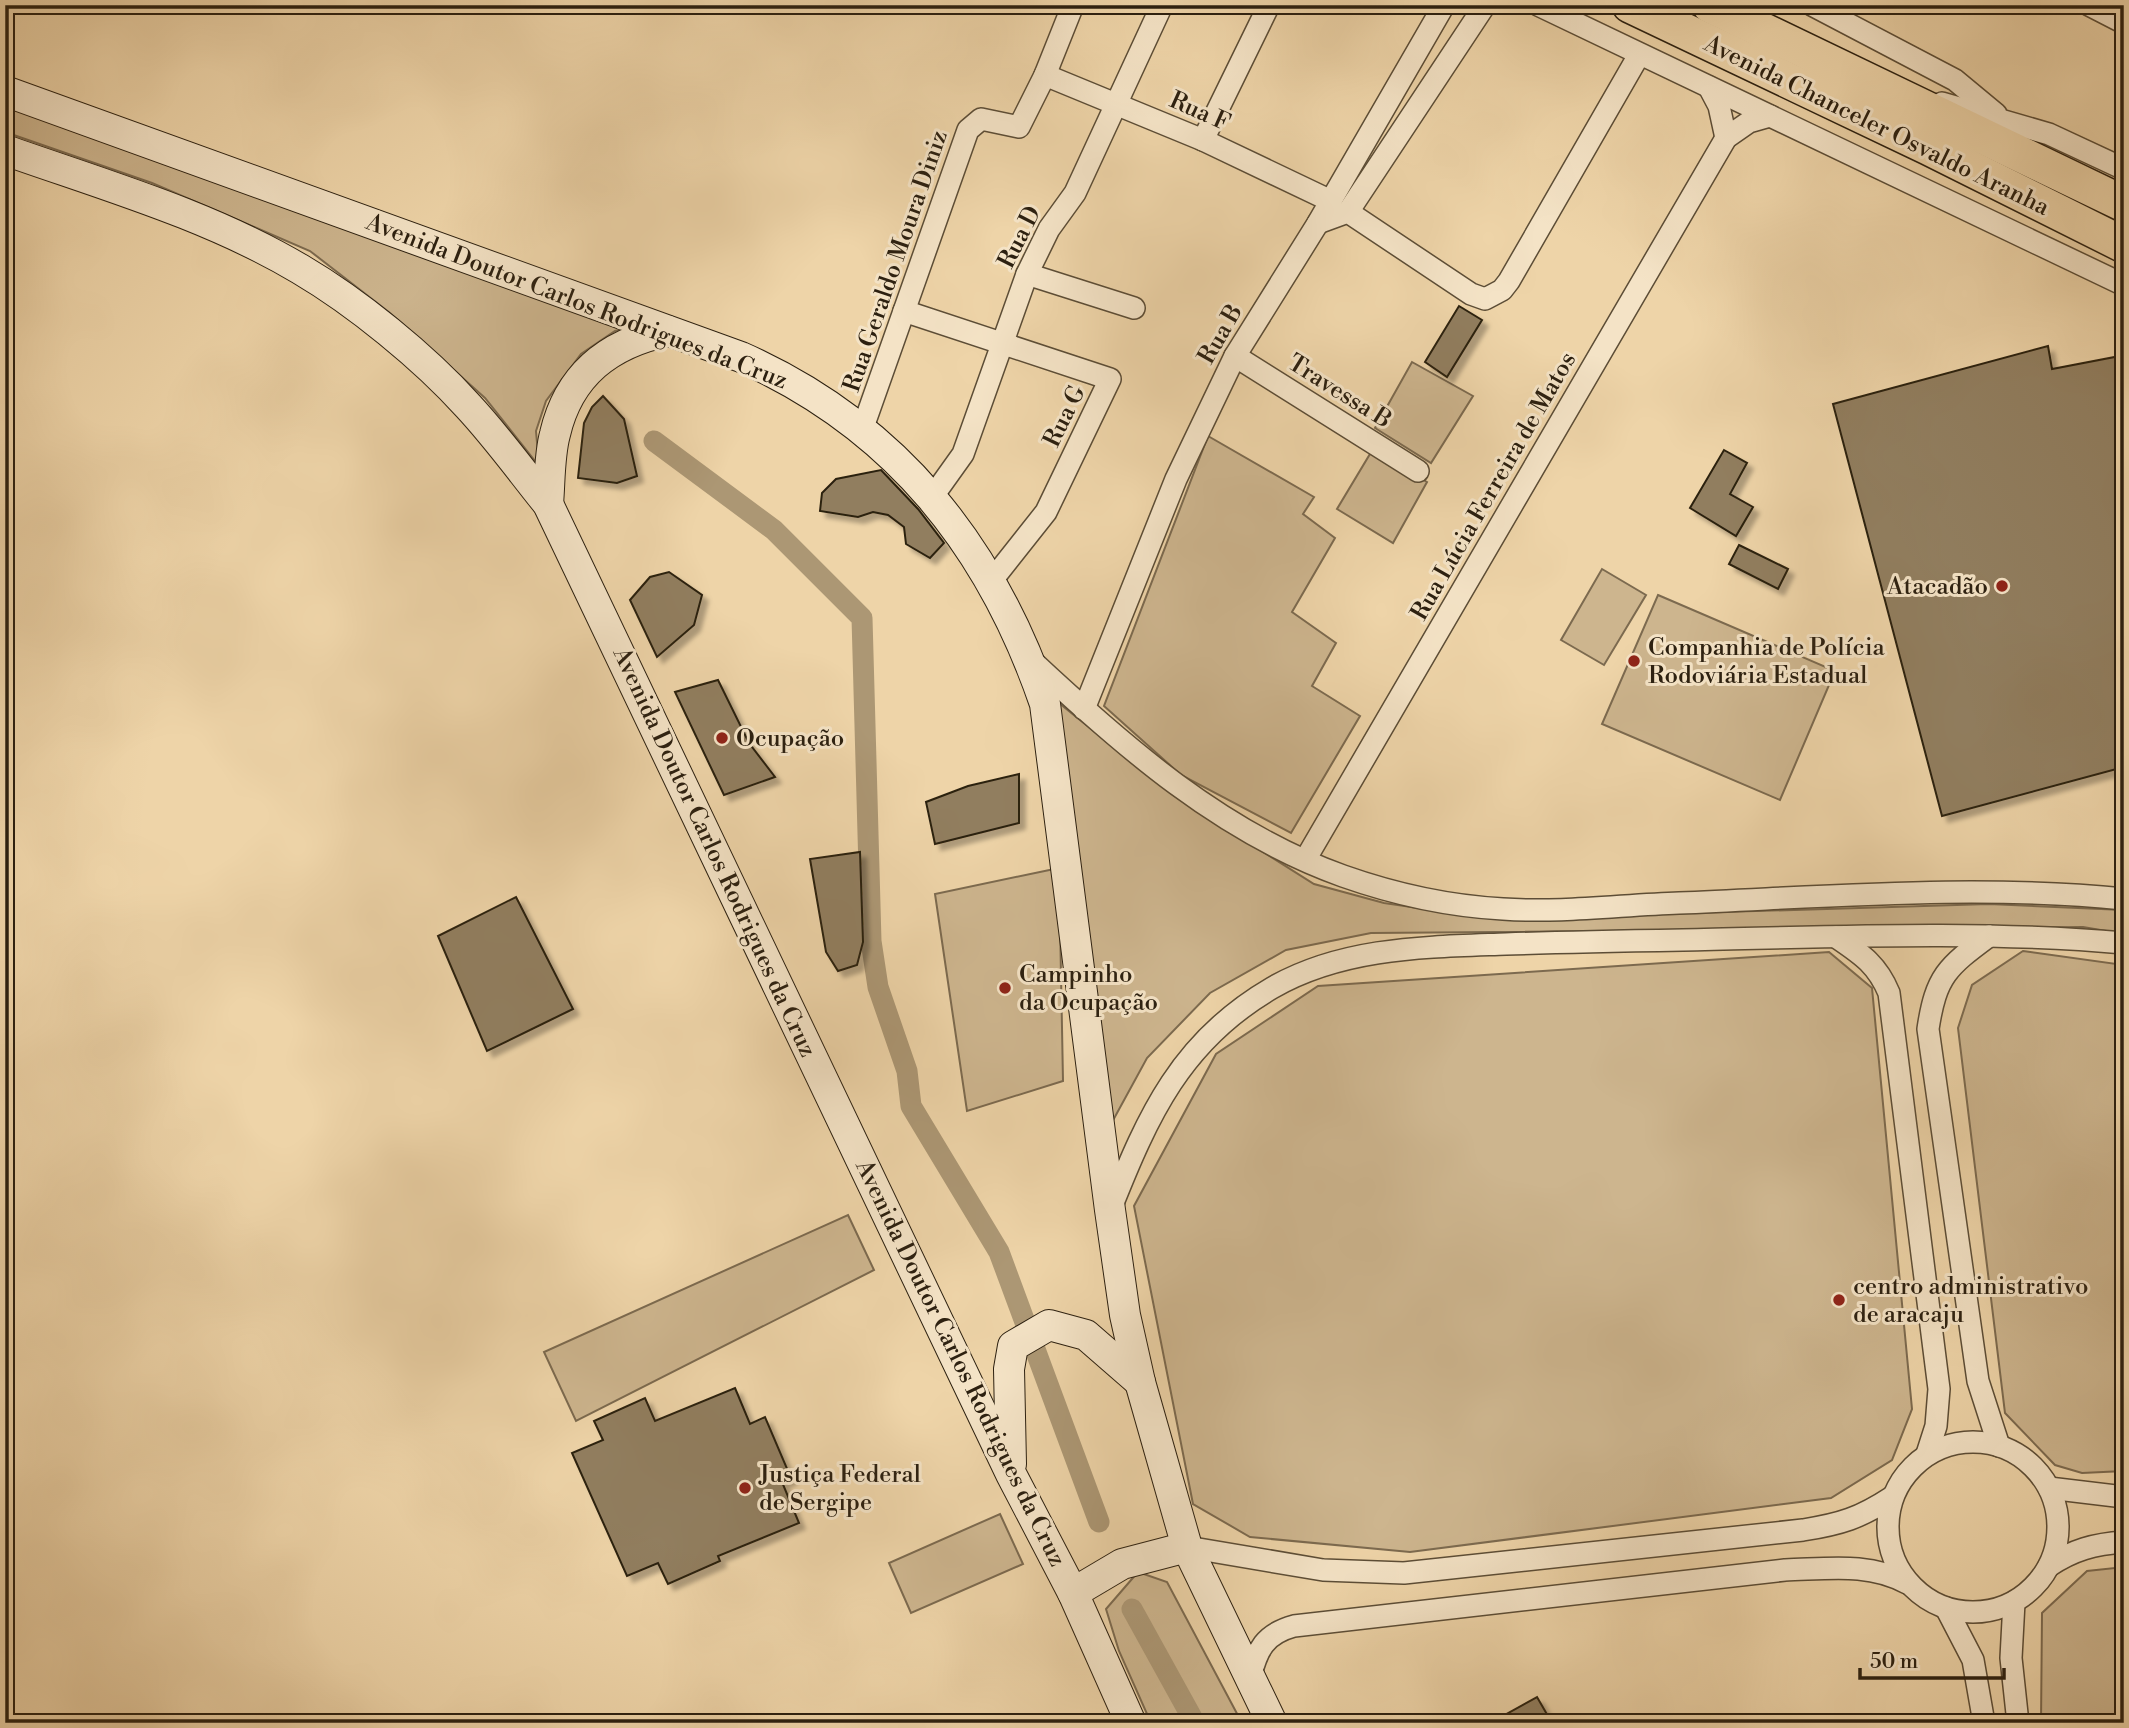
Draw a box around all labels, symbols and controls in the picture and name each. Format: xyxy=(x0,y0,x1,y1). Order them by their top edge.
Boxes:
street label: Avenida Chanceler Osvaldo Aranha xyxy=(1698,29,2055,223)
street label: Rua F xyxy=(1165,85,1235,138)
street label: Rua Geraldo Moura Diniz xyxy=(837,127,955,396)
street label: Rua D xyxy=(992,201,1048,274)
street label: Avenida Doutor Carlos Rodrigues da Cruz xyxy=(361,207,792,396)
street label: Rua B xyxy=(1192,299,1250,370)
street label: Rua Lúcia Ferreira de Matos xyxy=(1405,347,1583,626)
street label: Travessa B xyxy=(1282,348,1397,436)
street label: Rua G xyxy=(1037,380,1093,452)
place label: Atacadão xyxy=(1886,572,1988,602)
marker: Atacadão xyxy=(1994,578,2010,594)
place label: Companhia de Polícia Rodoviária Estadual xyxy=(1648,633,1886,691)
street label: Avenida Doutor Carlos Rodrigues da Cruz xyxy=(605,642,823,1062)
marker: Companhia de Polícia Rodoviária Estadual xyxy=(1626,653,1642,669)
place label: Ocupação xyxy=(736,724,844,754)
marker: Ocupação xyxy=(714,730,730,746)
place label: Campinho da Ocupação xyxy=(1019,960,1158,1018)
marker: Campinho da Ocupação xyxy=(997,980,1013,996)
street label: Avenida Doutor Carlos Rodrigues da Cruz xyxy=(848,1154,1072,1572)
place label: centro administrativo de aracaju xyxy=(1853,1272,2088,1330)
marker: centro administrativo de aracaju xyxy=(1831,1292,1847,1308)
place label: Justiça Federal de Sergipe xyxy=(758,1460,921,1518)
marker: Justiça Federal de Sergipe xyxy=(737,1480,753,1496)
scale bar xyxy=(1860,1637,2003,1681)
text: 50 m xyxy=(1870,1649,1918,1675)

